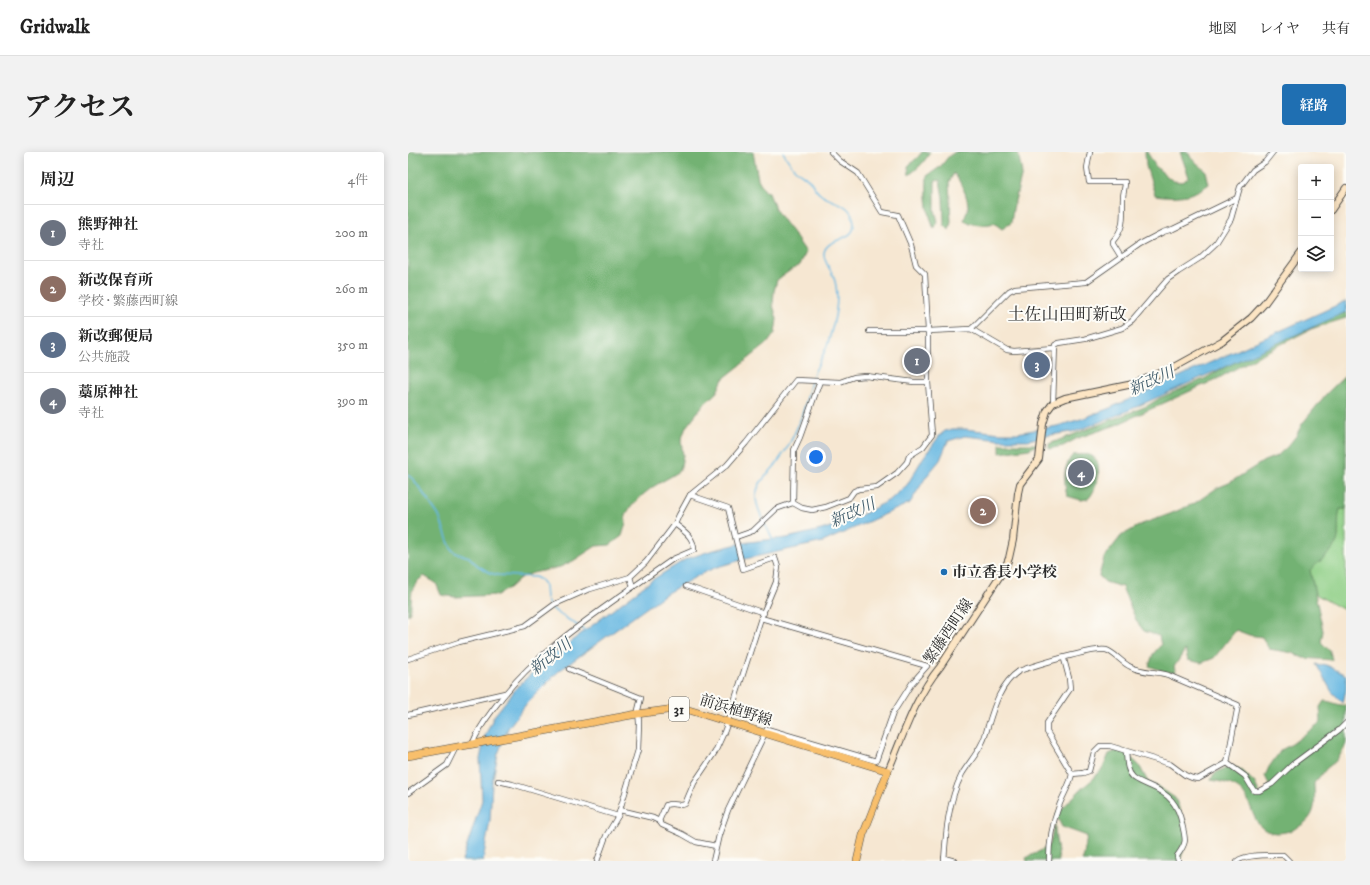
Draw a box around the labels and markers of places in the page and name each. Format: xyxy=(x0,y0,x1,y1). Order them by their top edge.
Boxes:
pin: 1 xyxy=(904,346,930,376)
pin: 3 xyxy=(1024,350,1050,380)
pin: 4 xyxy=(1068,458,1094,488)
pin: 2 xyxy=(970,496,996,526)
place label: 市立香長小学校 xyxy=(952,563,1057,582)
marker: 市立香長小学校 xyxy=(939,567,949,577)

